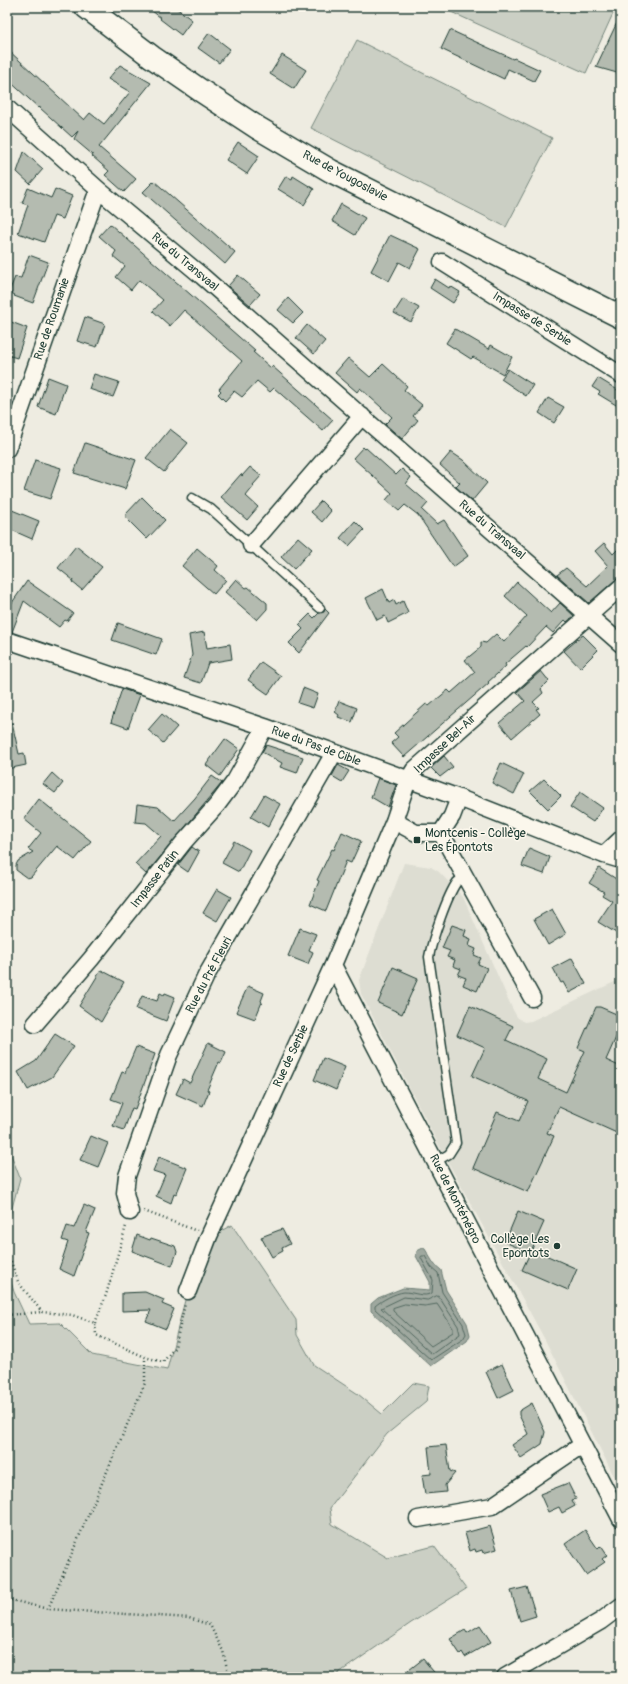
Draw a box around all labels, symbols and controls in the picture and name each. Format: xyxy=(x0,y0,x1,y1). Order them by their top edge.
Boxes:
street label: Rue de Yougoslavie xyxy=(300,147,390,205)
street label: Rue du Transvaal xyxy=(148,230,222,295)
street label: Rue de Roumanie xyxy=(31,276,73,362)
street label: Impasse de Serbie xyxy=(490,289,574,349)
street label: Rue du Transvaal xyxy=(456,497,528,563)
street label: Impasse Bel-Air xyxy=(411,711,480,777)
street label: Rue du Pas de Cible xyxy=(269,723,363,769)
place label: Montcenis - Collège Les Épontots xyxy=(425,826,526,855)
marker: Montcenis - Collège Les Épontots xyxy=(412,835,422,845)
street label: Impasse Patin xyxy=(128,847,182,911)
street label: Rue du Pré Fleuri xyxy=(183,934,235,1016)
street label: Rue de Serbie xyxy=(270,1022,312,1090)
street label: Rue de Monténégro xyxy=(426,1152,484,1247)
place label: Collège Les Epontots xyxy=(490,1232,550,1261)
marker: Collège Les Epontots xyxy=(552,1241,562,1251)

